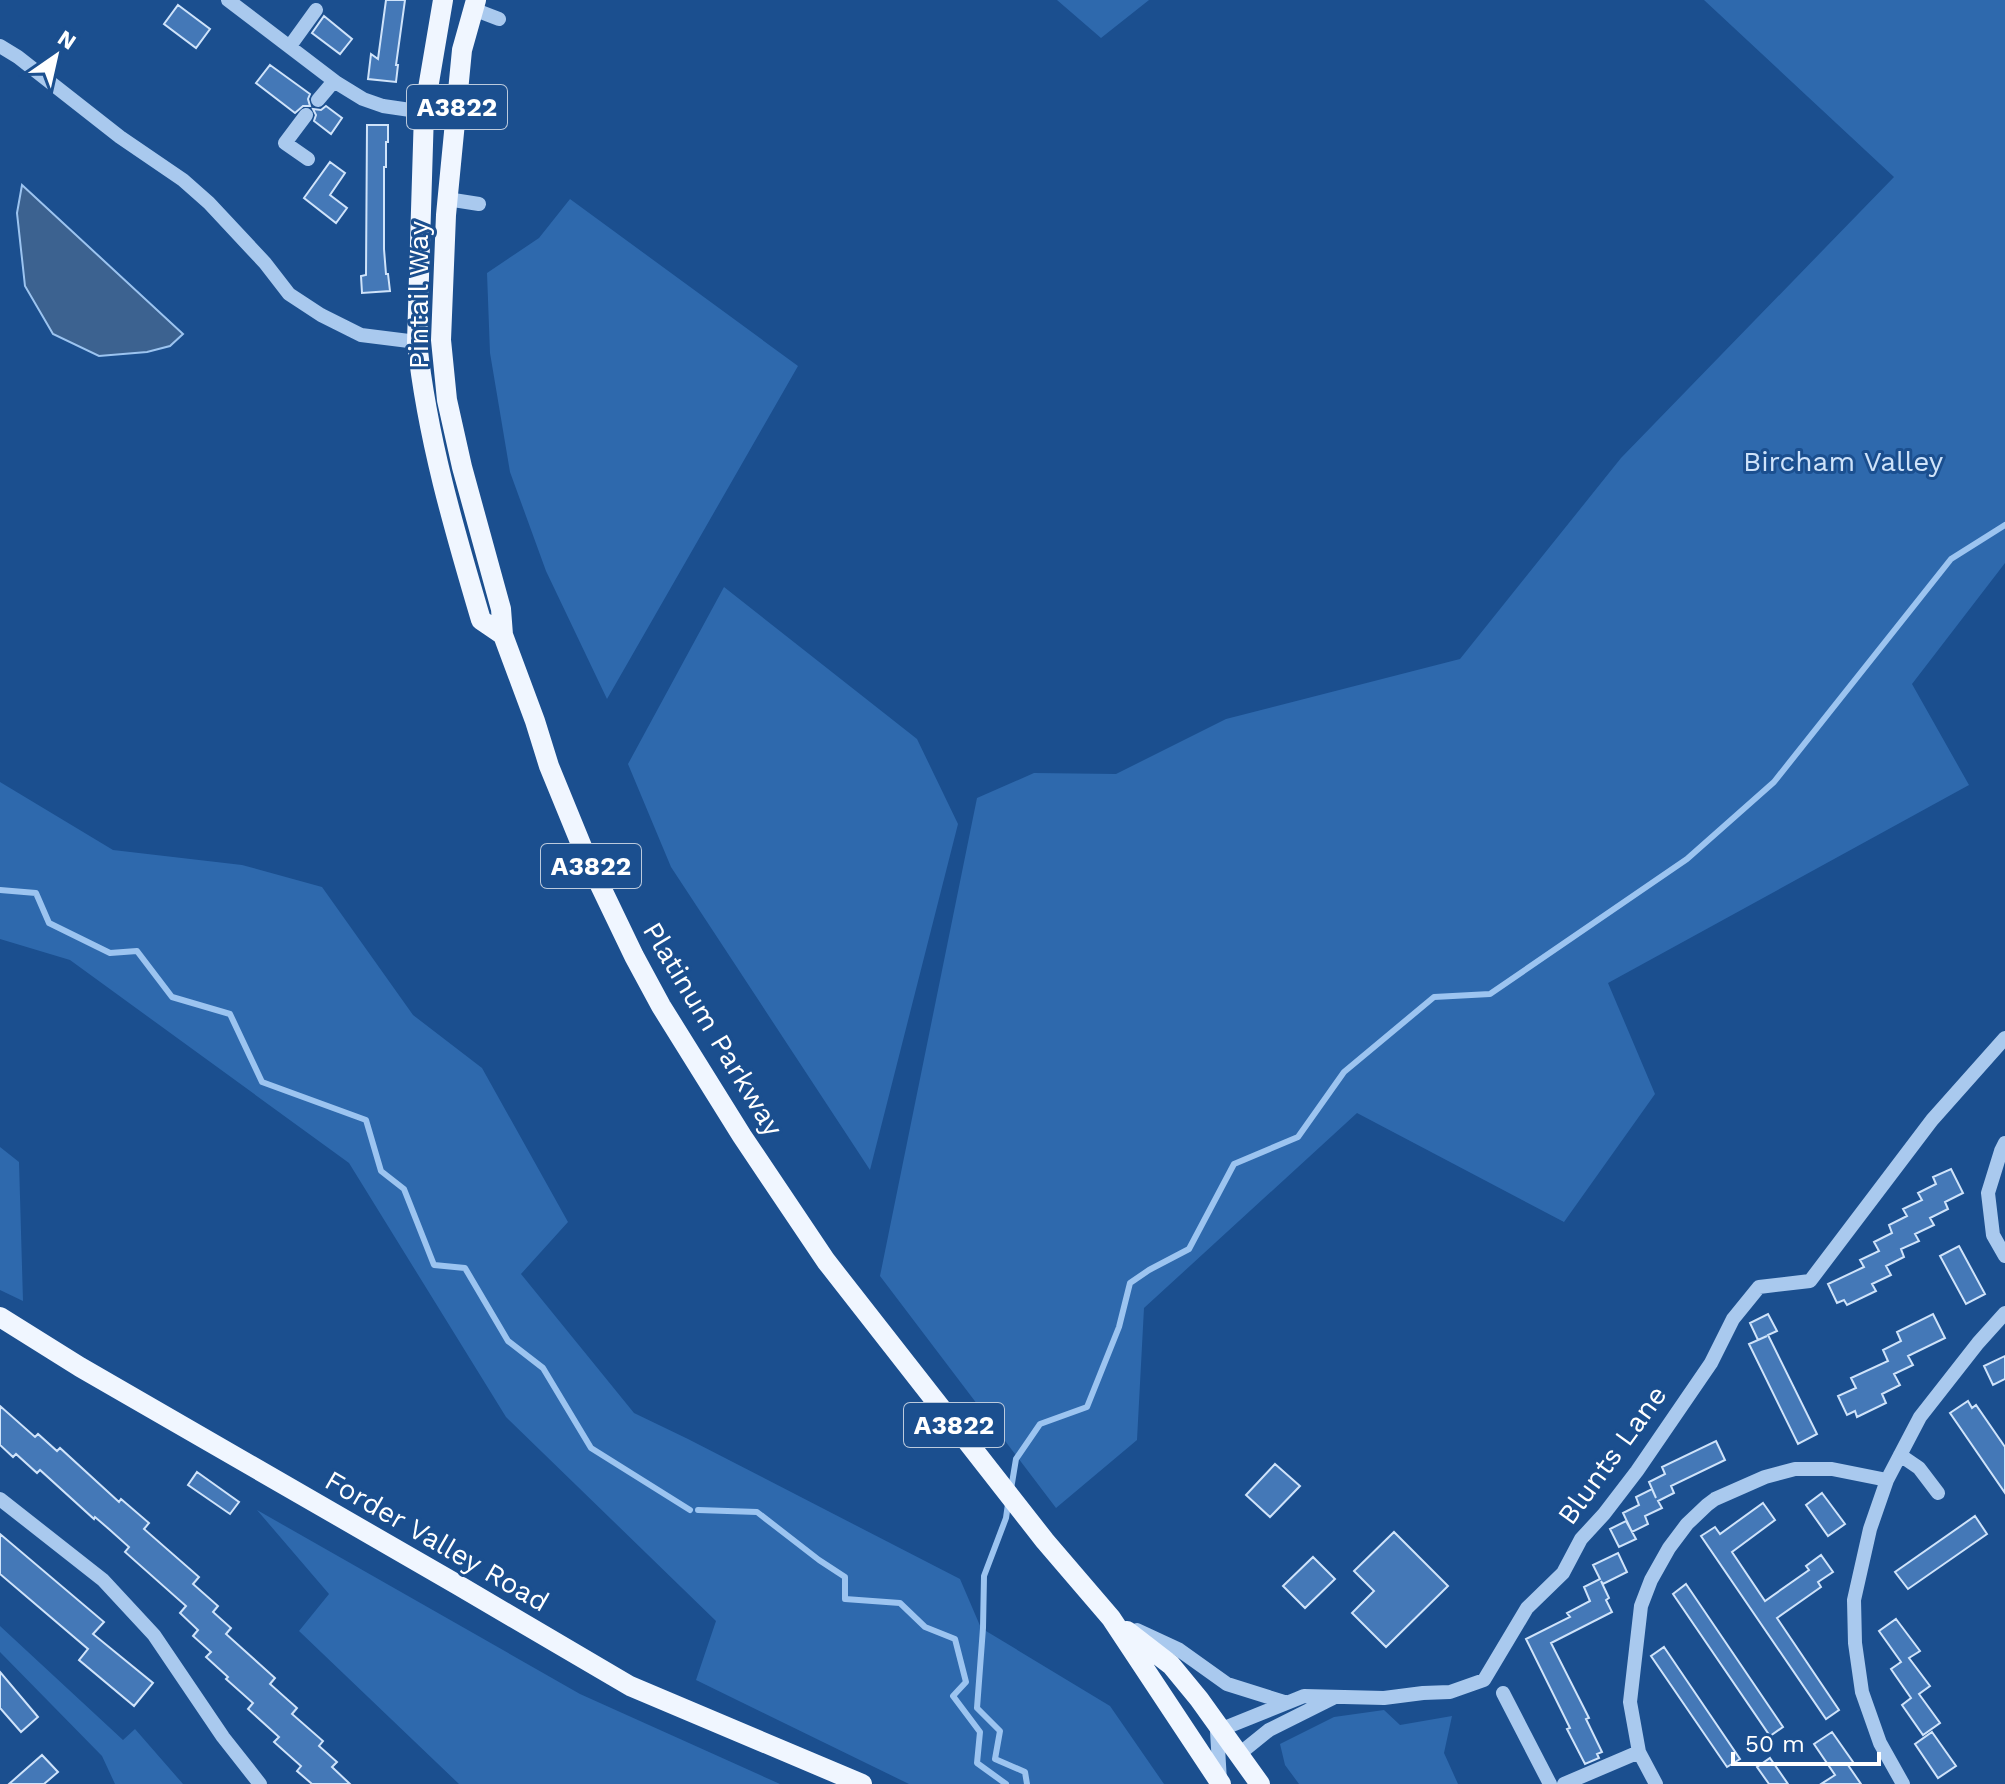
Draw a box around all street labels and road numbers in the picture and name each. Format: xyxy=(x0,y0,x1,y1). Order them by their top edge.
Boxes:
road number: A3822 xyxy=(407,85,507,129)
street label: Pintail Way xyxy=(402,220,435,369)
road number: A3822 xyxy=(541,844,641,888)
street label: Platinum Parkway xyxy=(636,916,790,1142)
street label: Blunts Lane xyxy=(1551,1379,1673,1531)
road number: A3822 xyxy=(904,1403,1004,1447)
street label: Forder Valley Road xyxy=(319,1463,555,1619)

